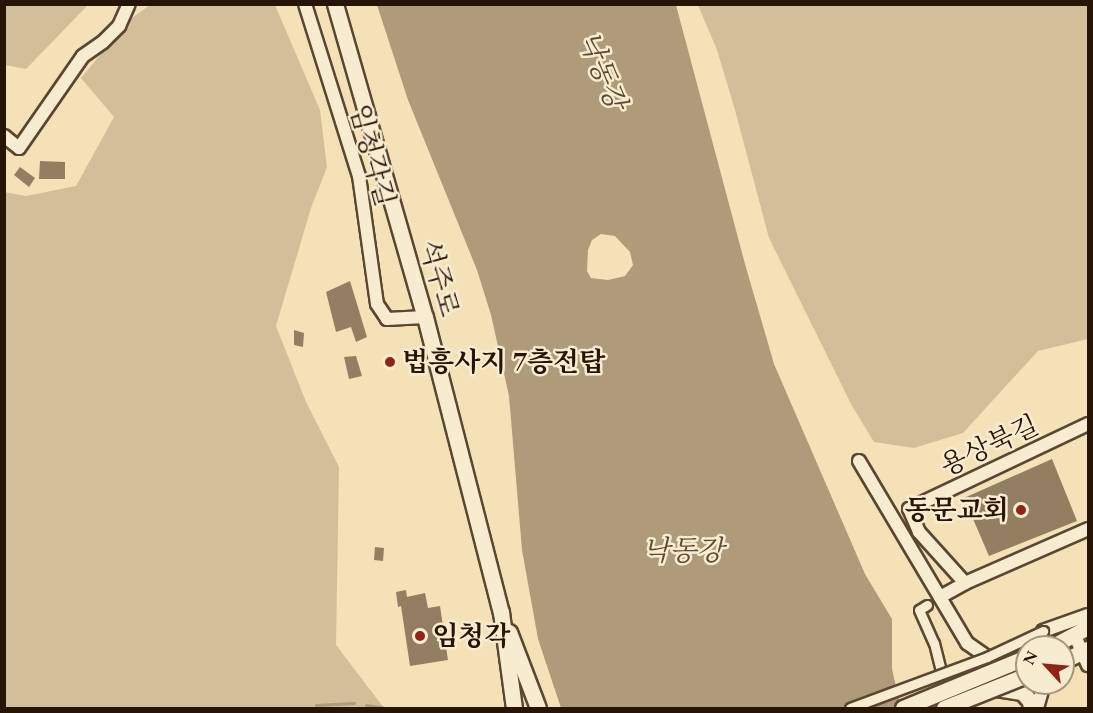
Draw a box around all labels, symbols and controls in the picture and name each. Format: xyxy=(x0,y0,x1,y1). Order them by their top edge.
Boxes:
water label: 낙동강 xyxy=(572,26,634,114)
street label: 임청각길 xyxy=(344,100,402,210)
street label: 석주로 xyxy=(414,236,466,320)
place label: 법흥사지 7층전탑 xyxy=(402,346,605,378)
marker: 법흥사지 7층전탑 xyxy=(383,355,397,369)
street label: 용상북길 xyxy=(935,408,1043,482)
place label: 동문교회 xyxy=(905,494,1009,526)
marker: 동문교회 xyxy=(1014,503,1028,517)
water label: 낙동강 xyxy=(642,533,724,567)
place label: 임청각 xyxy=(432,620,510,652)
marker: 임청각 xyxy=(413,629,427,643)
north arrow xyxy=(1015,635,1075,695)
text: N xyxy=(1018,647,1042,668)

